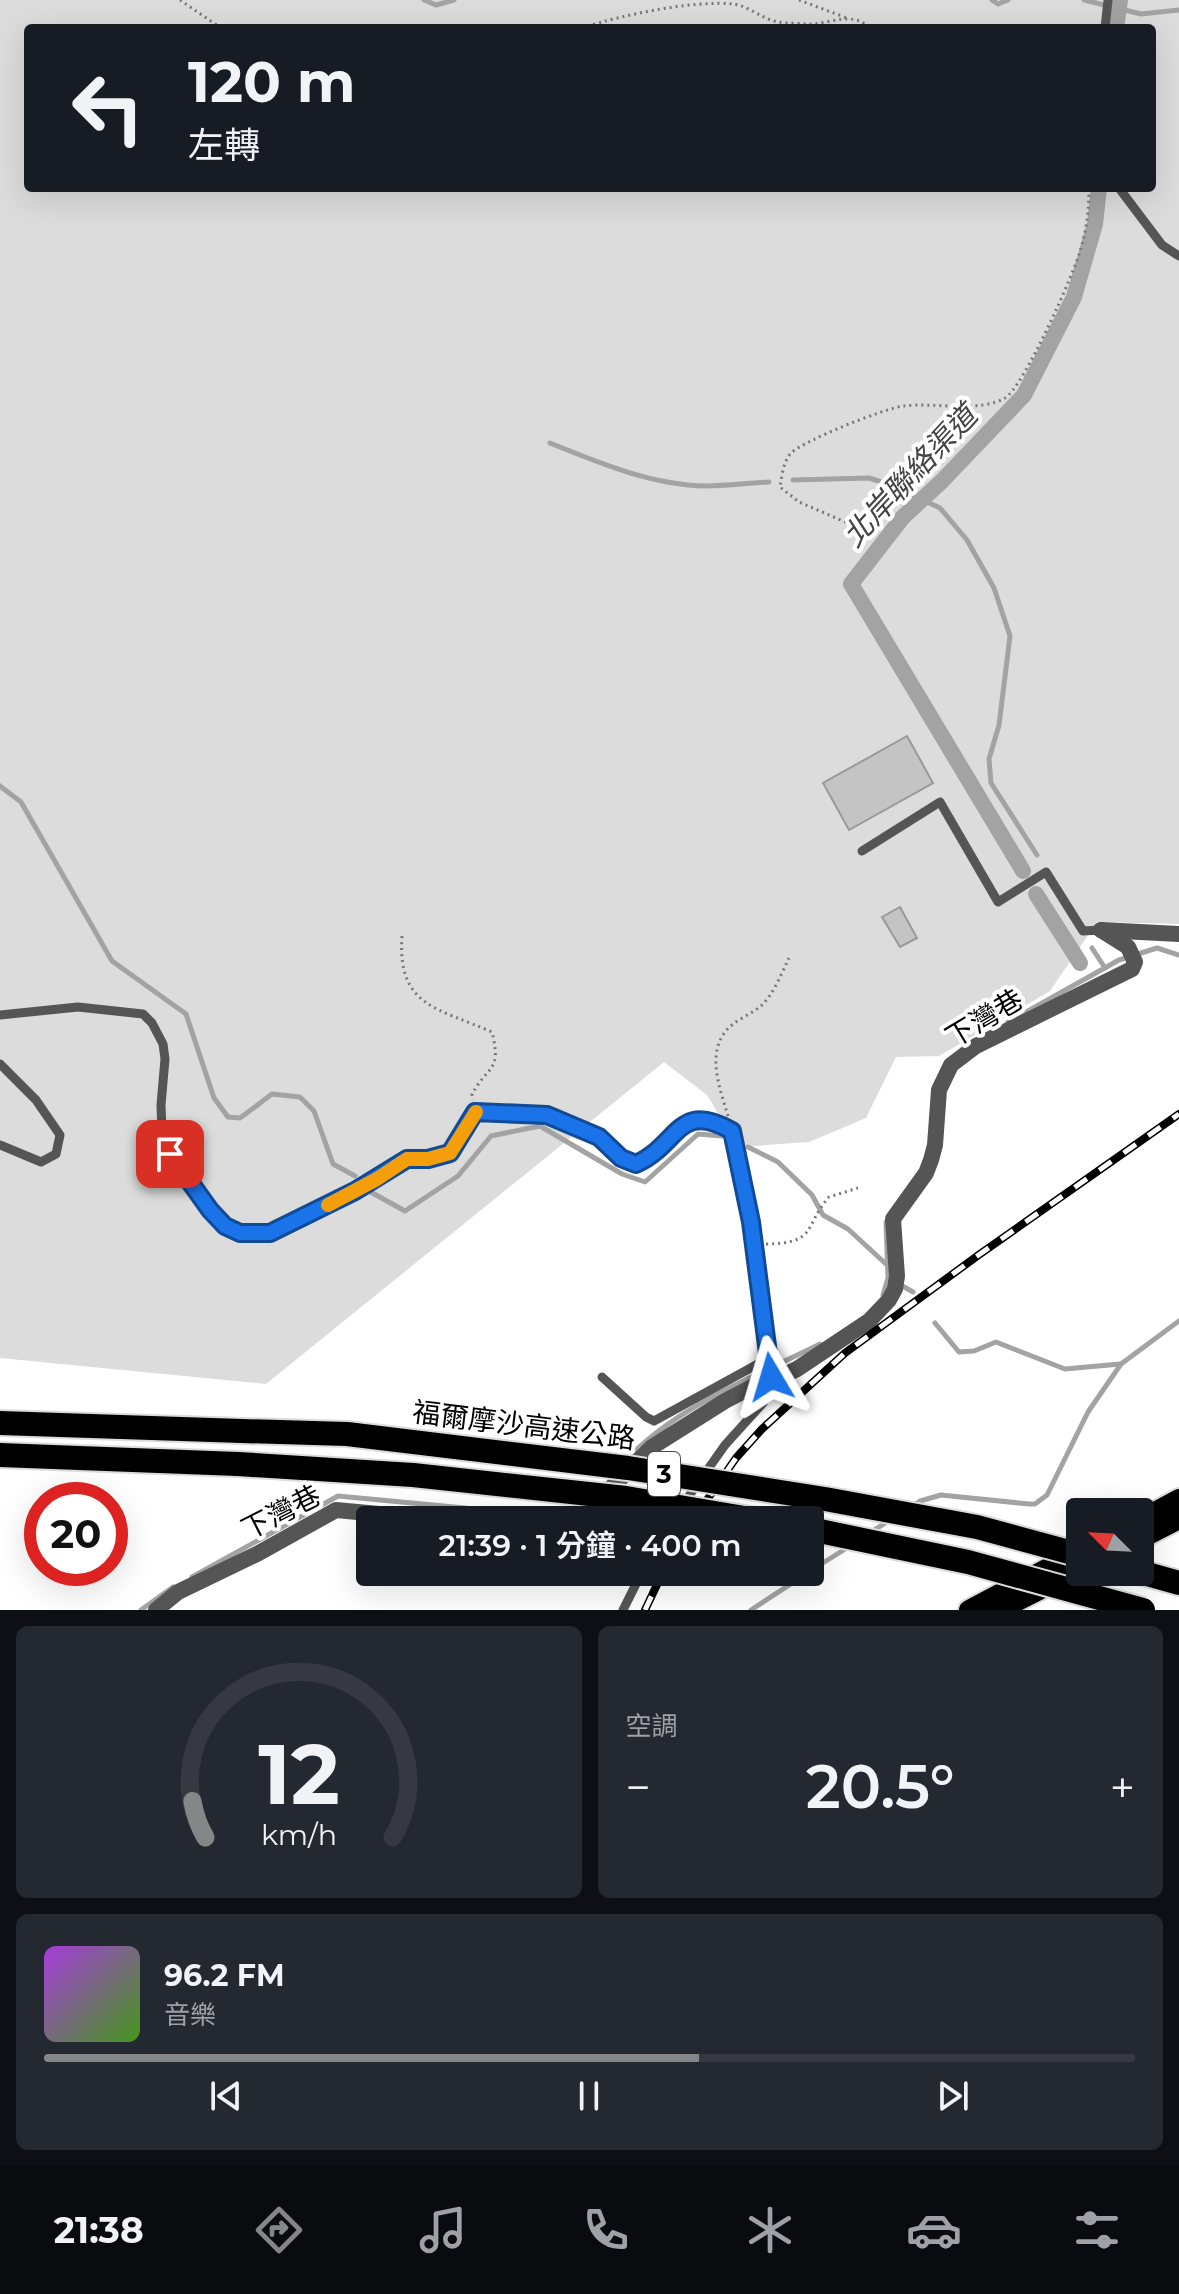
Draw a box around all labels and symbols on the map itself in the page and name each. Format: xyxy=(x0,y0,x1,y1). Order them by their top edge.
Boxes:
water label: 北岸聯絡渠道 xyxy=(835,394,987,554)
street label: 下灣巷 xyxy=(939,982,1029,1054)
pin xyxy=(136,1120,204,1188)
position arrow xyxy=(729,1335,813,1419)
street label: 福爾摩沙高速公路 xyxy=(411,1394,637,1456)
road number: 3 xyxy=(648,1452,680,1496)
street label: 下灣巷 xyxy=(236,1478,326,1546)
speed limit sign: 20 xyxy=(24,1482,128,1586)
north arrow xyxy=(1066,1498,1154,1586)

